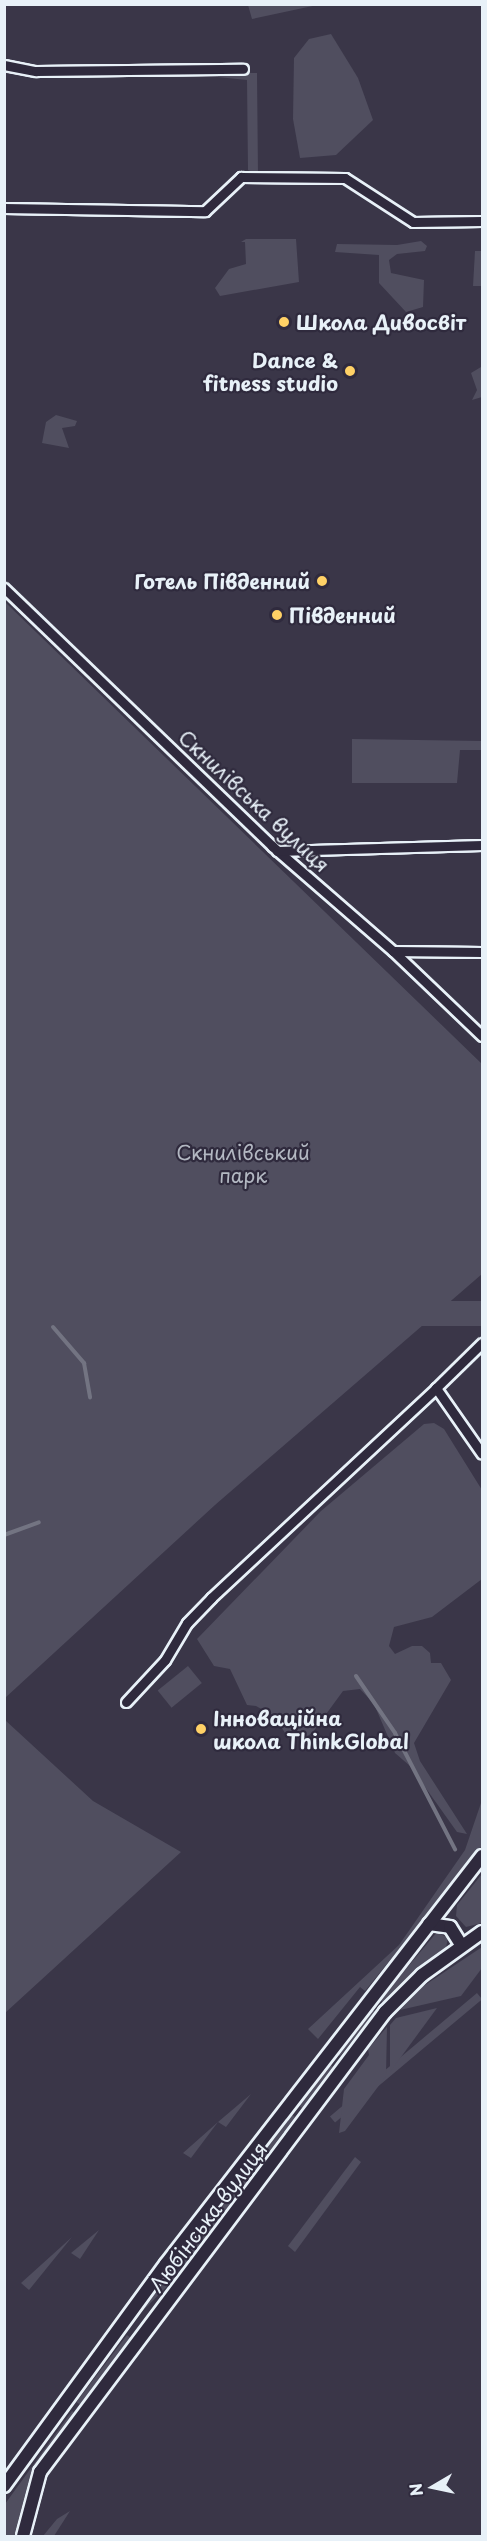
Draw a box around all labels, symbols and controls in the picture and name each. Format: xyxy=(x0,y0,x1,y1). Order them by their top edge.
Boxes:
place label: Школа Дивосвіт xyxy=(296,310,466,334)
marker: Школа Дивосвіт xyxy=(277,315,291,329)
place label: Dance & fitness studio xyxy=(202,348,338,395)
marker: Dance & fitness studio xyxy=(343,364,357,378)
place label: Готель Південний xyxy=(133,569,310,593)
marker: Готель Південний xyxy=(315,574,329,588)
place label: Південний xyxy=(289,603,396,627)
marker: Південний xyxy=(270,608,284,622)
street label: Скнилівська вулиця xyxy=(173,725,335,877)
park label: Скнилівський парк xyxy=(176,1141,310,1188)
place label: Інноваційна школа ThinkGlobal xyxy=(213,1706,409,1753)
marker: Інноваційна школа ThinkGlobal xyxy=(194,1722,208,1736)
street label: Любінська вулиця xyxy=(144,2137,272,2297)
north arrow xyxy=(403,2457,463,2517)
text: N xyxy=(402,2482,428,2498)

